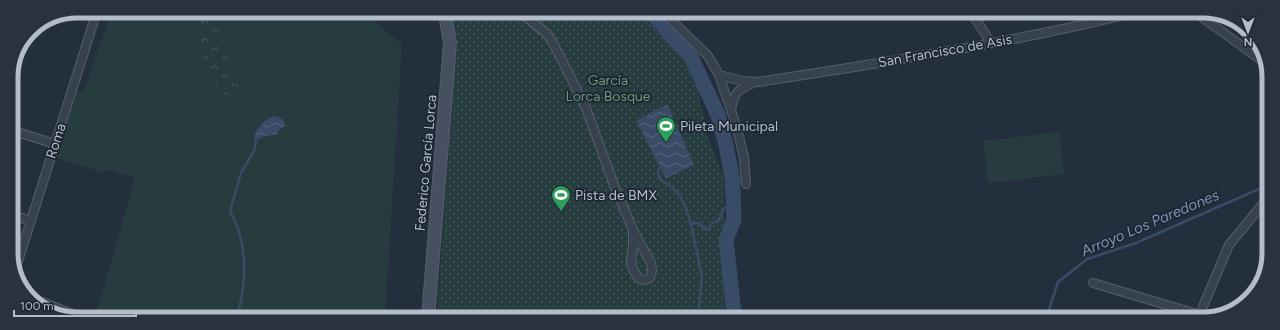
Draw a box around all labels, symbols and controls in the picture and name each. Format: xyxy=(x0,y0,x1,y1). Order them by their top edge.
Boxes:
north arrow xyxy=(1228,12,1268,52)
street label: San Francisco de Asis xyxy=(877,31,1013,71)
text: N xyxy=(1244,35,1252,48)
park label: García Lorca Bosque xyxy=(565,72,651,105)
street label: Federico García Lorca xyxy=(412,94,440,232)
sports icon: Pileta Municipal xyxy=(655,115,677,143)
place label: Pileta Municipal xyxy=(680,118,778,135)
street label: Roma xyxy=(42,121,70,161)
sports icon: Pista de BMX xyxy=(550,184,572,212)
water label: Arroyo Los Paredones xyxy=(1077,186,1222,261)
place label: Pista de BMX xyxy=(575,187,657,204)
scale bar xyxy=(14,292,136,318)
text: 100 m xyxy=(20,299,54,313)

